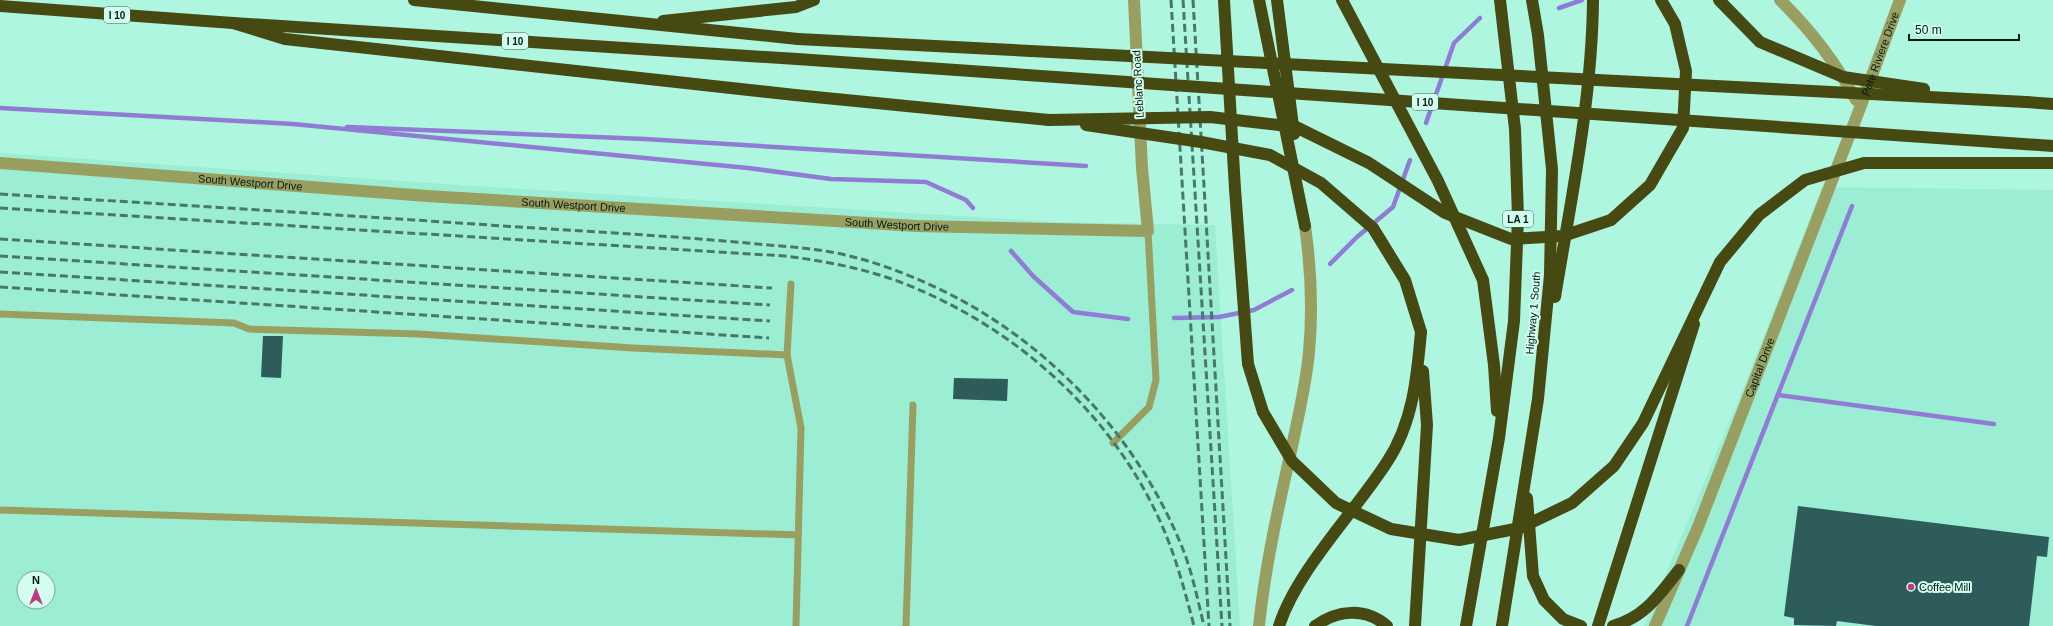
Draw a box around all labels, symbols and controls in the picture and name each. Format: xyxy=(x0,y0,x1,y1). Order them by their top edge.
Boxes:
road number: I 10 xyxy=(104,7,130,23)
street label: Pete Riviere Drive xyxy=(1859,10,1901,97)
scale bar xyxy=(1909,16,2019,42)
text: 50 m xyxy=(1915,23,1942,37)
road number: I 10 xyxy=(502,33,528,49)
street label: Leblanc Road xyxy=(1130,50,1146,118)
road number: I 10 xyxy=(1412,94,1438,110)
street label: South Westport Drive xyxy=(198,172,303,192)
street label: South Westport Drive xyxy=(521,196,626,214)
road number: LA 1 xyxy=(1503,211,1533,227)
street label: South Westport Drive xyxy=(844,216,949,233)
street label: Highway 1 South xyxy=(1523,271,1543,355)
street label: Capital Drive xyxy=(1743,336,1777,399)
north arrow xyxy=(16,570,56,610)
text: N xyxy=(32,574,40,586)
place label: Coffee Mill xyxy=(1919,581,1971,593)
marker: Coffee Mill xyxy=(1906,582,1916,592)

